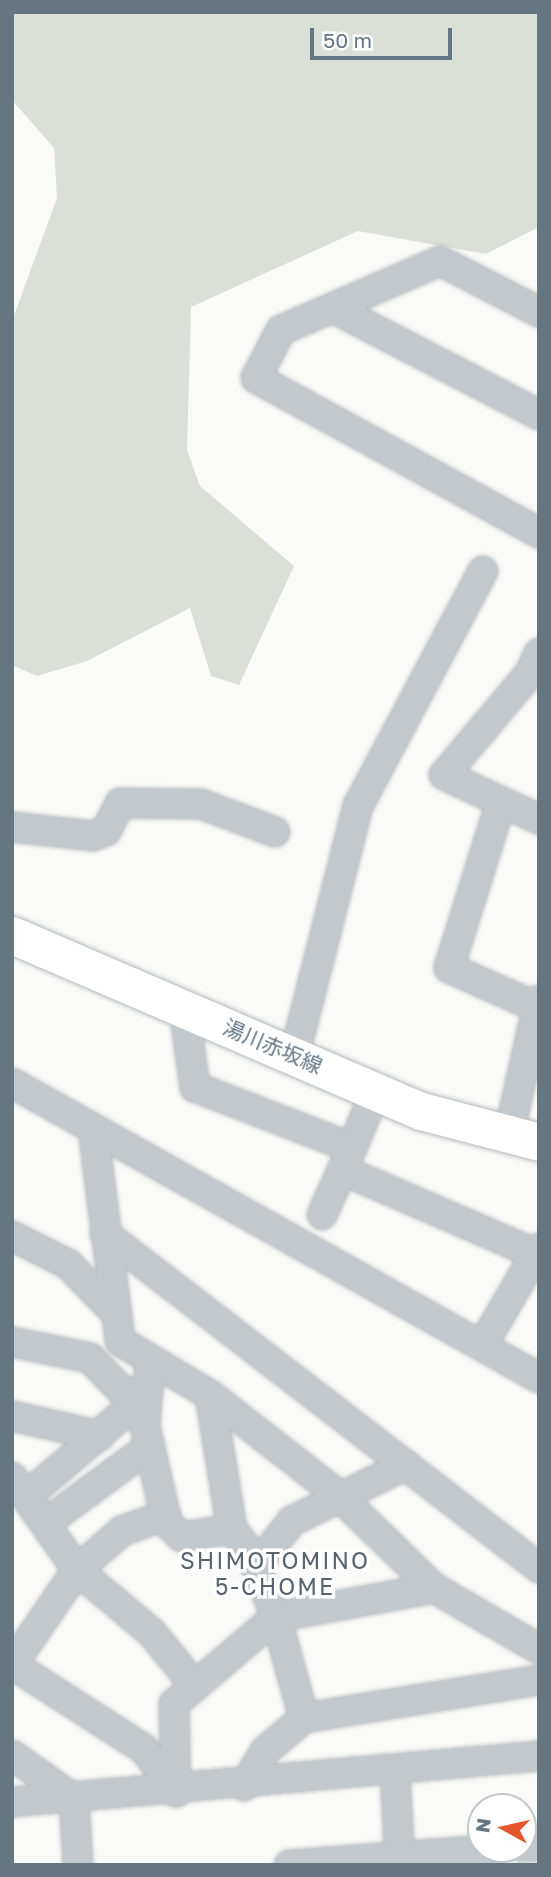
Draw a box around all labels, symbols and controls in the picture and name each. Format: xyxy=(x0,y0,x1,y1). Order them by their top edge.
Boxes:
scale bar xyxy=(313,14,455,58)
text: 50 m xyxy=(323,27,372,53)
street label: 湯川赤坂線 xyxy=(220,1014,326,1078)
district label: SHIMOTOMINO 5-CHOME xyxy=(181,1546,369,1600)
north arrow xyxy=(467,1793,537,1863)
text: N xyxy=(470,1817,495,1834)

